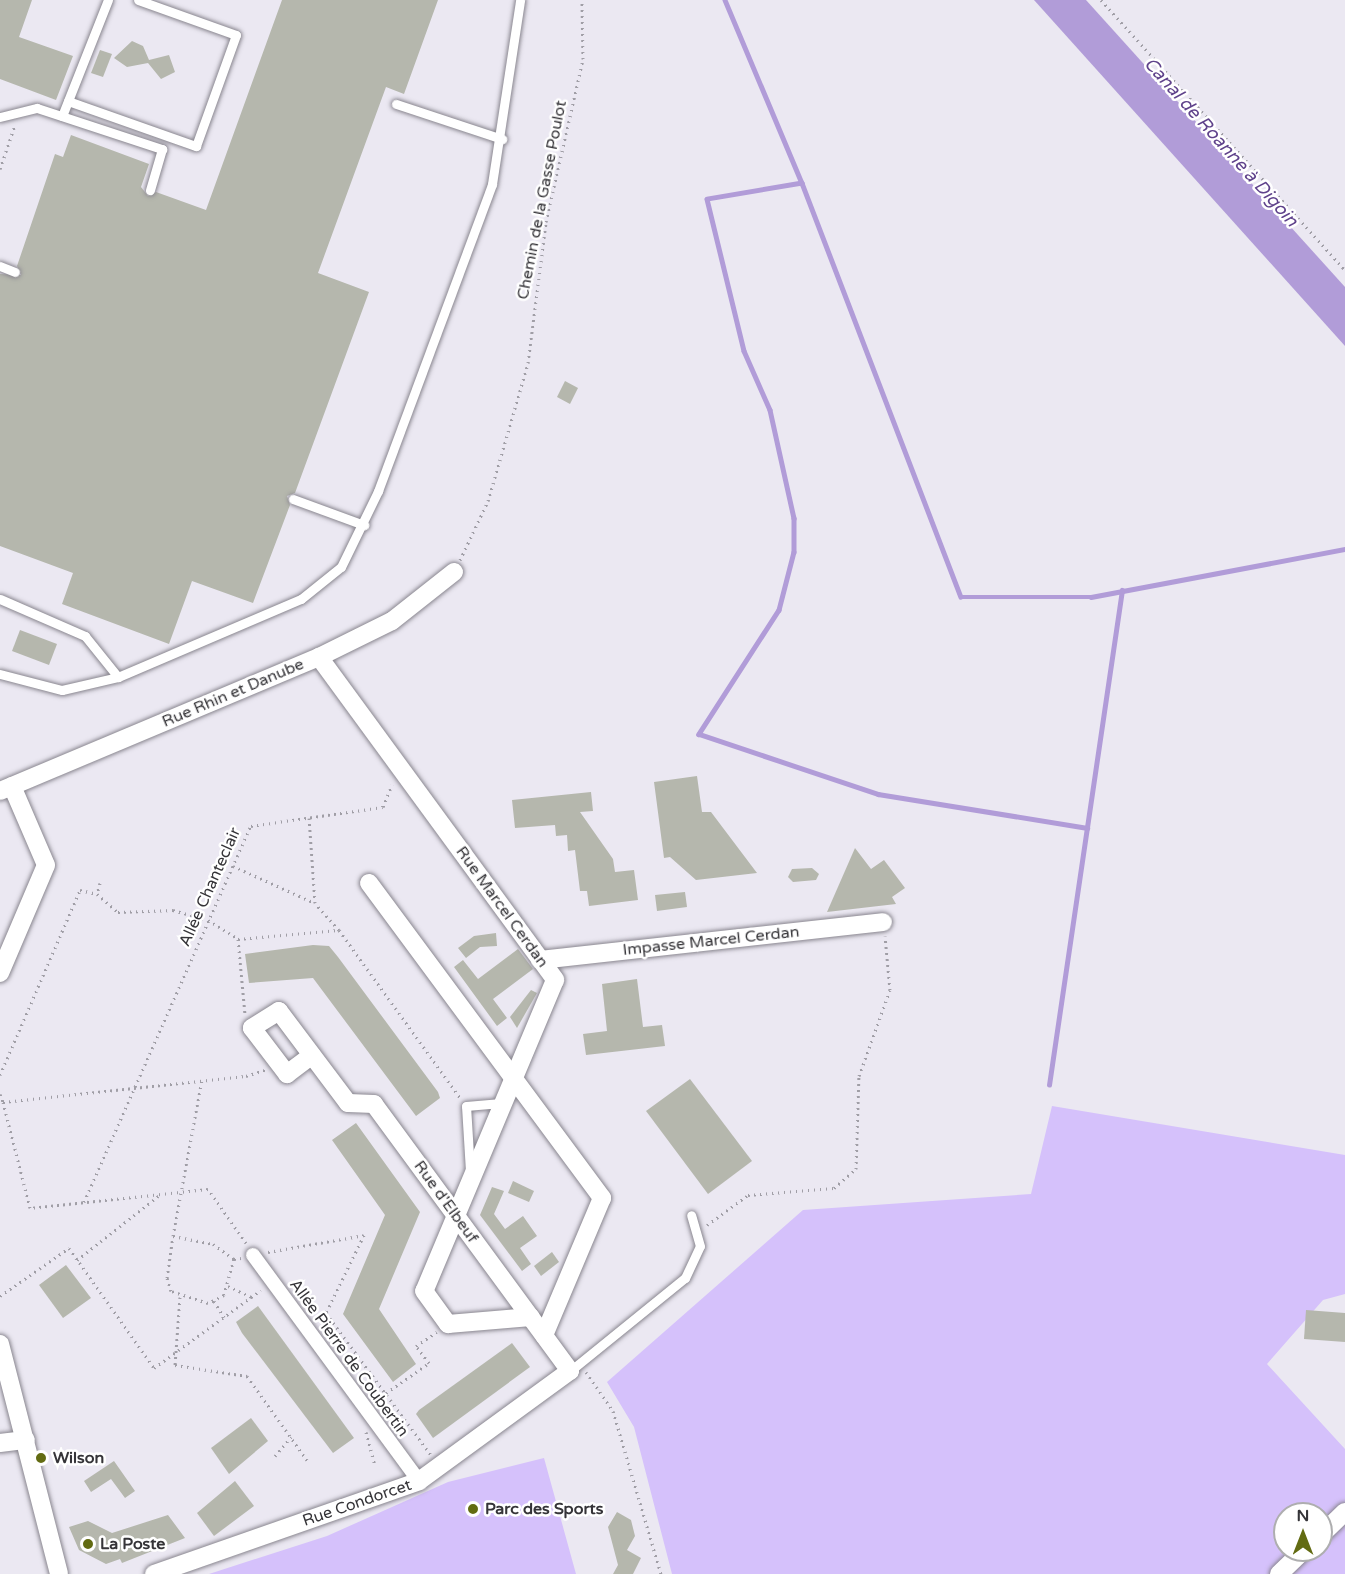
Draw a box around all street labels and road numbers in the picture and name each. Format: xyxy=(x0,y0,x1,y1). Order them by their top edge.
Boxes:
street label: Chemin de la Gasse Poulot xyxy=(513,99,571,301)
street label: Rue Rhin et Danube xyxy=(159,654,307,732)
street label: Allée Chanteclair xyxy=(175,825,245,949)
street label: Rue Marcel Cerdan xyxy=(452,843,552,971)
street label: Impasse Marcel Cerdan xyxy=(622,922,800,960)
street label: Rue d'Elbeuf xyxy=(410,1157,482,1247)
street label: Allée Pierre de Coubertin xyxy=(285,1276,413,1440)
street label: Rue Condorcet xyxy=(300,1475,414,1531)

